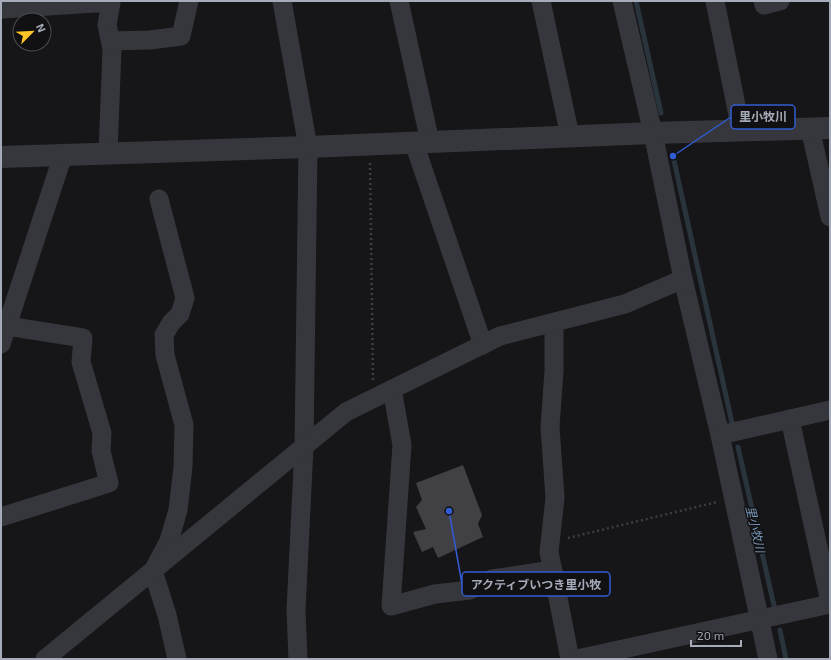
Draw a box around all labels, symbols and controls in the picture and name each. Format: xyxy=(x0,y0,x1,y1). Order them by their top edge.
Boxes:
north arrow xyxy=(12,12,52,52)
text: N xyxy=(34,21,49,34)
callout: 里小牧川 xyxy=(731,105,795,129)
text: 里小牧川 xyxy=(739,109,787,123)
water label: 里小牧川 xyxy=(744,504,769,556)
callout: アクティブいつき里小牧 xyxy=(462,572,610,596)
text: アクティブいつき里小牧 xyxy=(471,577,601,591)
scale bar xyxy=(691,622,741,648)
text: 20 m xyxy=(697,628,724,642)

